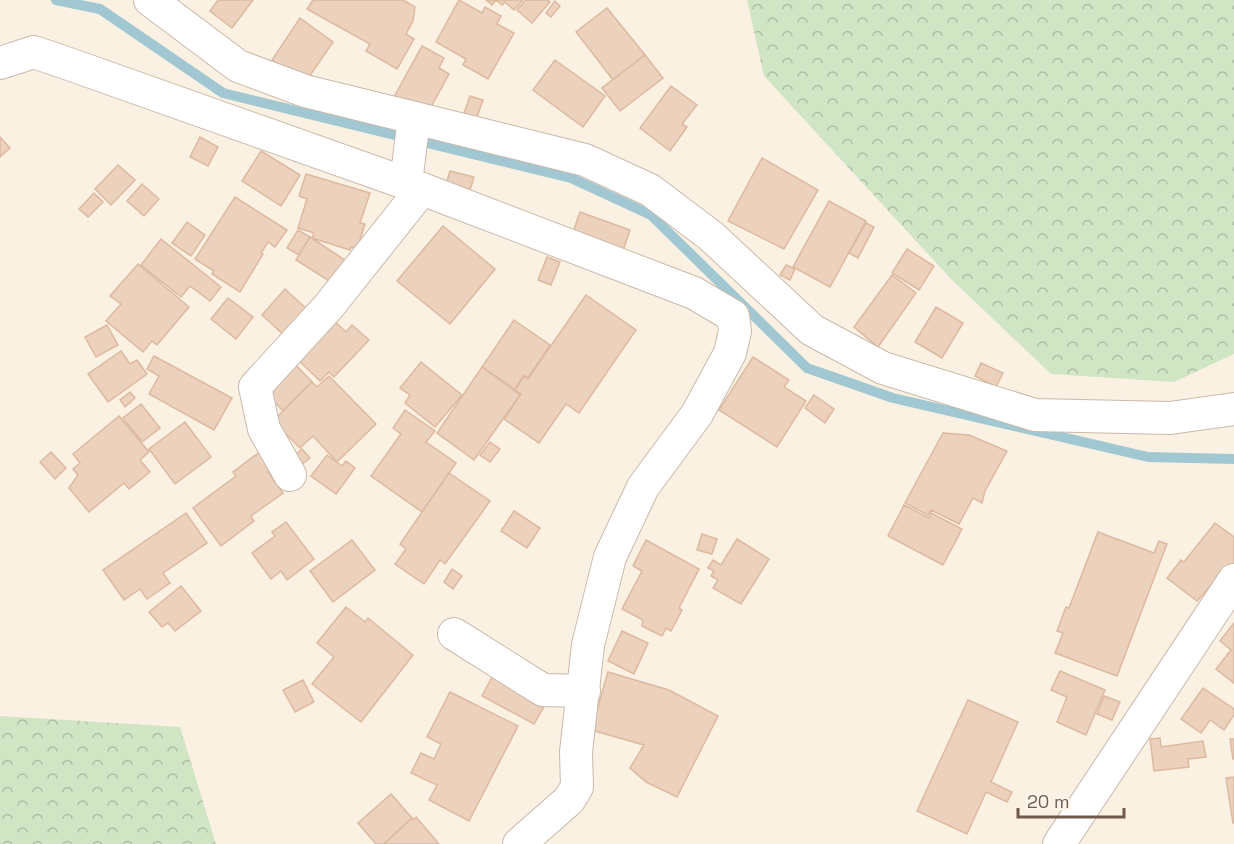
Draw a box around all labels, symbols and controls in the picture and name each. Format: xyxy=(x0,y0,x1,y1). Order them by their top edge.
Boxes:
scale bar xyxy=(1018,781,1124,819)
text: 20 m xyxy=(1027,790,1070,813)

